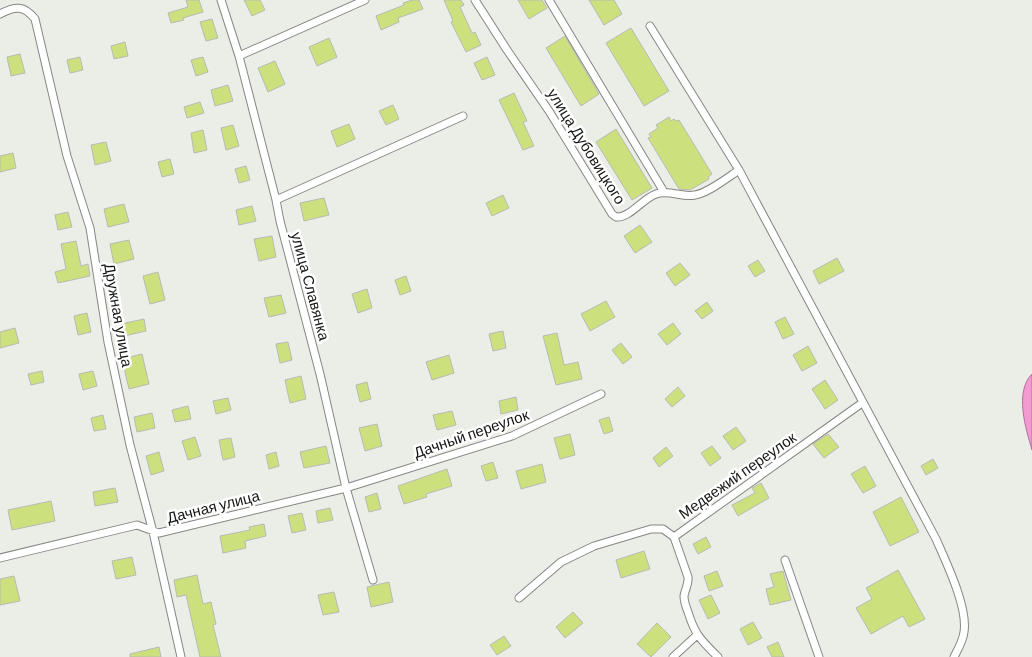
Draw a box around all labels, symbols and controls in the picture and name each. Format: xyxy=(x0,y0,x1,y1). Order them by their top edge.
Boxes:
street label: улица Дубовицкого xyxy=(544,85,630,207)
street label: улица Славянка xyxy=(288,230,334,343)
street label: Дружная улица xyxy=(101,262,137,369)
street label: Дачный переулок xyxy=(411,405,531,461)
street label: Медвежий переулок xyxy=(675,427,800,522)
street label: Дачная улица xyxy=(165,486,262,526)

